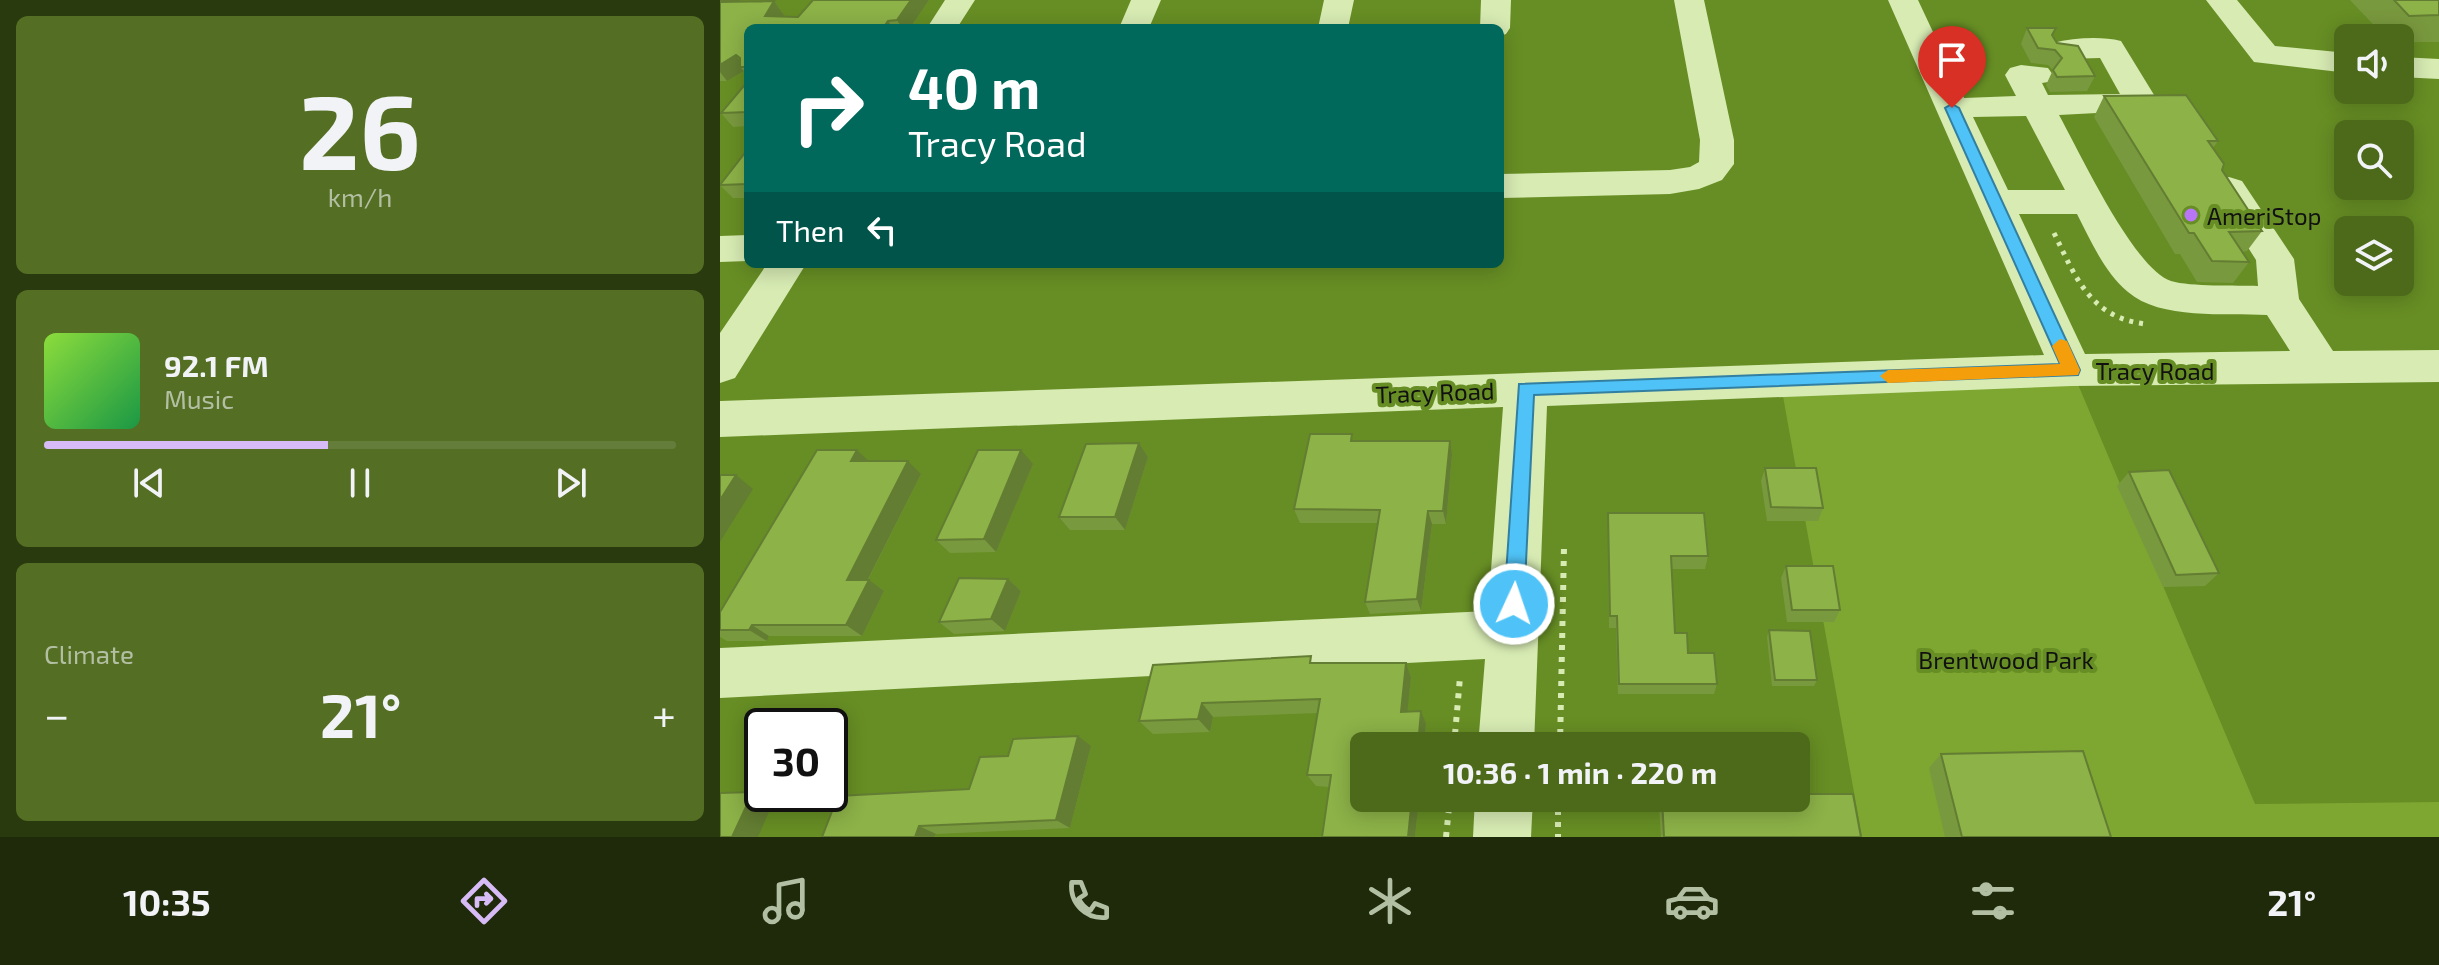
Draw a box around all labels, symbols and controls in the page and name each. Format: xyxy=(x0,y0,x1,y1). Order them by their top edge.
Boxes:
map controls xyxy=(2334,24,2414,296)
button: sound xyxy=(2334,24,2414,104)
pin xyxy=(1918,26,1986,108)
icon: arrive xyxy=(1930,38,1974,82)
text: 40 m xyxy=(908,53,1040,120)
icon: right xyxy=(776,56,880,160)
text: 26 xyxy=(299,66,421,191)
button: search xyxy=(2334,120,2414,200)
text: Tracy Road xyxy=(908,121,1087,164)
text: km/h xyxy=(328,181,392,212)
place label: AmeriStop xyxy=(2207,201,2321,230)
marker: AmeriStop xyxy=(2182,206,2200,224)
icon: left xyxy=(860,208,904,252)
text: Then xyxy=(776,212,844,248)
button: layers xyxy=(2334,216,2414,296)
text: 92.1 FM xyxy=(164,347,269,383)
street label: Tracy Road xyxy=(2095,356,2215,385)
street label: Tracy Road xyxy=(1375,375,1495,409)
text: Music xyxy=(164,383,234,414)
icon: previous xyxy=(127,461,171,505)
icon: pause xyxy=(338,461,382,505)
icon: next xyxy=(549,461,593,505)
position arrow xyxy=(1472,562,1556,646)
text: Climate xyxy=(44,638,134,669)
park label: Brentwood Park xyxy=(1918,645,2094,674)
text: 21° xyxy=(320,678,401,750)
text: − xyxy=(44,687,70,740)
text: + xyxy=(652,687,676,740)
speed limit sign: 30 xyxy=(744,708,848,812)
text: 10:36 · 1 min · 220 m xyxy=(1443,754,1717,790)
icon: directions xyxy=(456,873,512,929)
icon: music xyxy=(758,873,814,929)
icon: phone xyxy=(1060,873,1116,929)
icon: climate xyxy=(1362,873,1418,929)
icon: car xyxy=(1664,873,1720,929)
icon: filters xyxy=(1965,873,2021,929)
text: 10:35 xyxy=(123,880,211,923)
text: 21° xyxy=(2267,880,2316,923)

